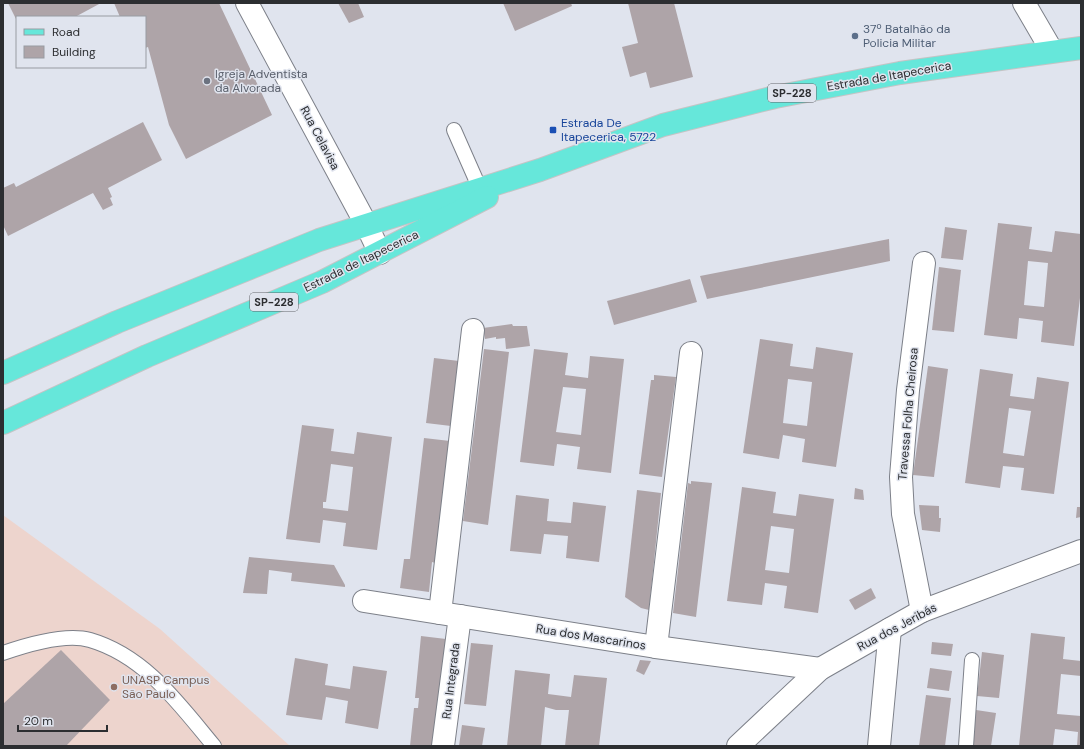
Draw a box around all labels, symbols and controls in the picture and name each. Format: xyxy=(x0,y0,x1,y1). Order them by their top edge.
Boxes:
legend xyxy=(16,16,146,68)
place label: 37º Batalhão da Policia Militar xyxy=(863,21,950,51)
text: Road xyxy=(52,24,80,40)
marker: 37º Batalhão da Policia Militar xyxy=(850,31,860,41)
text: Building xyxy=(52,44,96,60)
street label: Estrada de Itapecerica xyxy=(826,57,952,95)
place label: Igreja Adventista da Alvorada xyxy=(215,66,308,96)
marker: Igreja Adventista da Alvorada xyxy=(202,76,212,86)
road number: SP-228 xyxy=(768,84,816,102)
street label: Rua Celavisa xyxy=(297,103,343,173)
place label: Estrada De Itapecerica, 5722 xyxy=(561,115,656,145)
marker: Estrada De Itapecerica, 5722 xyxy=(548,125,558,135)
street label: Estrada de Itapecerica xyxy=(301,226,421,296)
road number: SP-228 xyxy=(250,293,298,311)
street label: Travessa Folha Cheirosa xyxy=(894,347,922,481)
street label: Rua dos Jeribás xyxy=(854,599,940,655)
street label: Rua dos Mascarinos xyxy=(535,620,647,654)
street label: Rua Integrada xyxy=(438,642,464,720)
place label: UNASP Campus São Paulo xyxy=(122,672,209,702)
marker: UNASP Campus São Paulo xyxy=(109,682,119,692)
scale bar xyxy=(18,707,107,733)
text: 20 m xyxy=(24,713,53,729)

